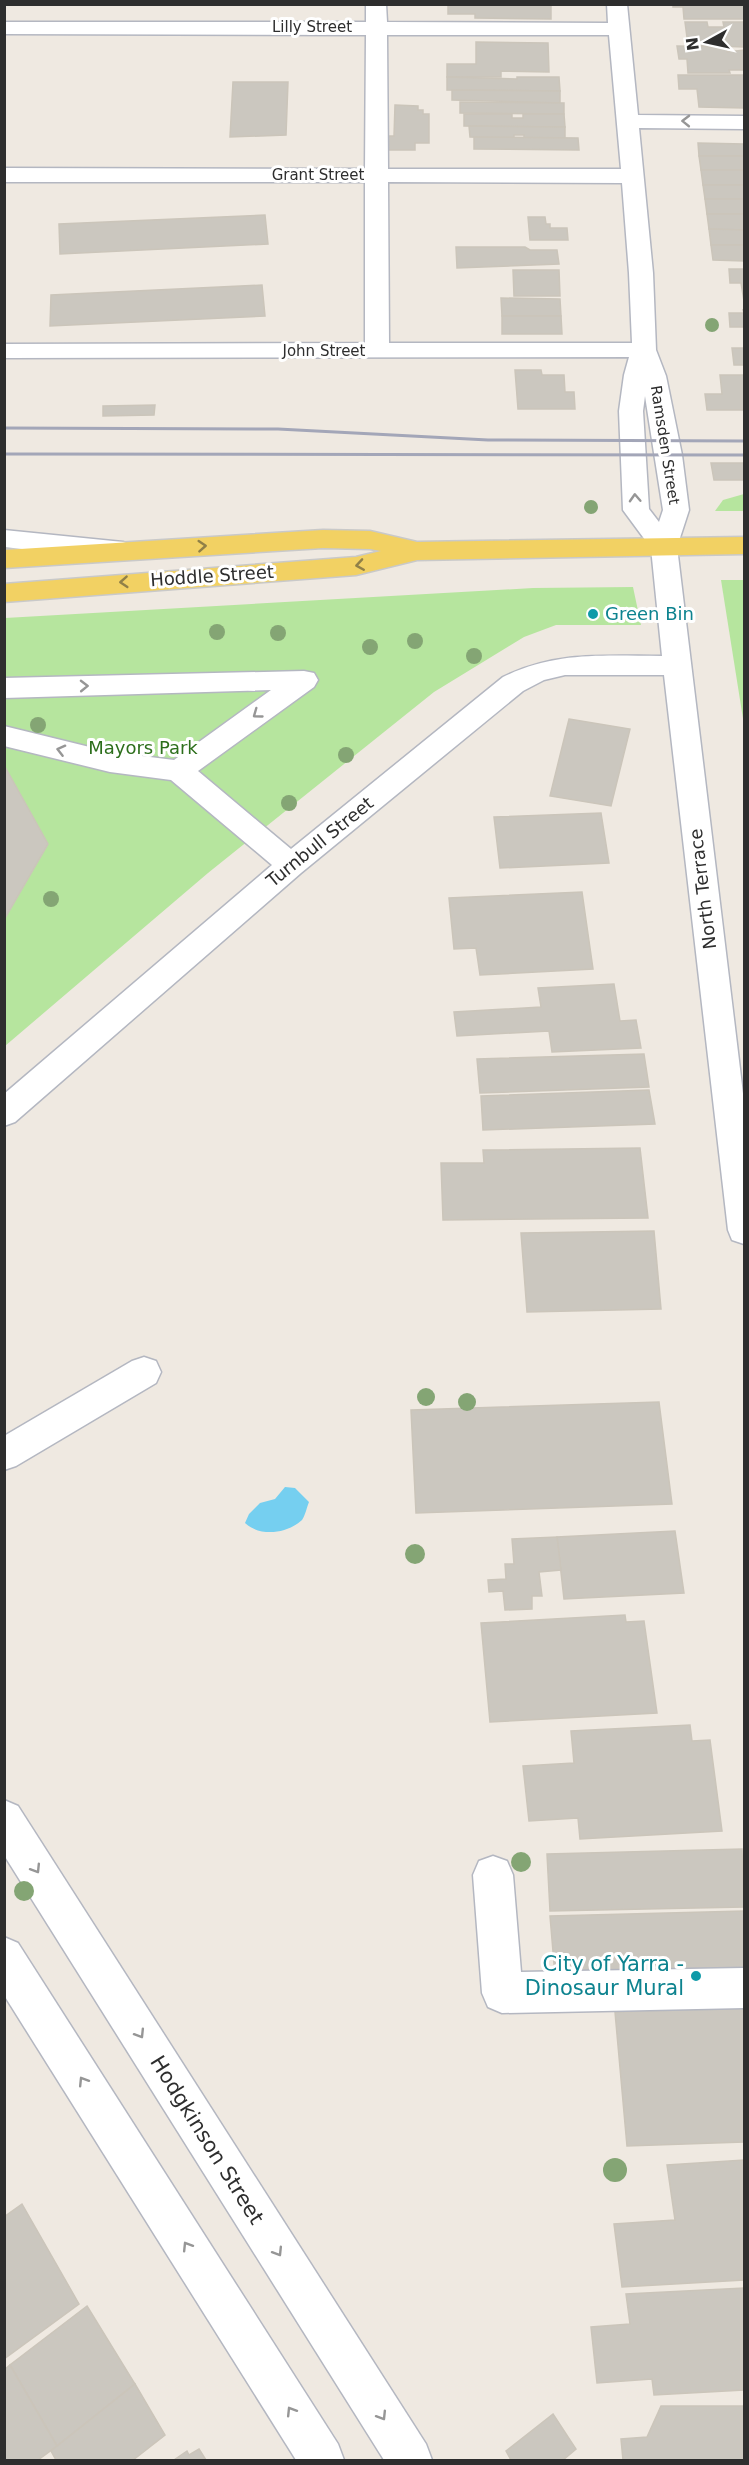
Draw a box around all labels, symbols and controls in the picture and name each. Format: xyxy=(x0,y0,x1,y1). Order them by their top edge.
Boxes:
north arrow xyxy=(677,12,737,72)
street label: Lilly Street xyxy=(272,18,352,36)
text: N xyxy=(682,36,703,52)
one-way arrow xyxy=(682,115,691,128)
street label: Grant Street xyxy=(272,166,364,184)
street label: John Street xyxy=(282,342,366,360)
street label: Ramsden Street xyxy=(647,384,683,506)
one-way arrow xyxy=(629,493,642,502)
one-way arrow xyxy=(198,540,207,553)
one-way arrow xyxy=(356,558,365,570)
street label: Hoddle Street xyxy=(149,561,274,590)
one-way arrow xyxy=(120,575,129,588)
place label: Green Bin xyxy=(605,603,694,624)
marker: Green Bin xyxy=(586,607,600,621)
one-way arrow xyxy=(79,679,88,692)
one-way arrow xyxy=(252,707,263,718)
park label: Mayors Park xyxy=(88,737,198,758)
one-way arrow xyxy=(57,744,67,757)
street label: Turnbull Street xyxy=(261,792,377,892)
street label: North Terrace xyxy=(685,827,720,951)
one-way arrow xyxy=(28,1863,40,1873)
place label: City of Yarra - Dinosaur Mural xyxy=(525,1952,684,2000)
marker: City of Yarra - Dinosaur Mural xyxy=(689,1969,703,1983)
one-way arrow xyxy=(133,2027,144,2038)
street label: Hodgkinson Street xyxy=(145,2051,269,2229)
one-way arrow xyxy=(79,2077,90,2088)
one-way arrow xyxy=(182,2242,194,2252)
one-way arrow xyxy=(271,2245,282,2256)
one-way arrow xyxy=(286,2407,298,2417)
one-way arrow xyxy=(375,2410,386,2421)

